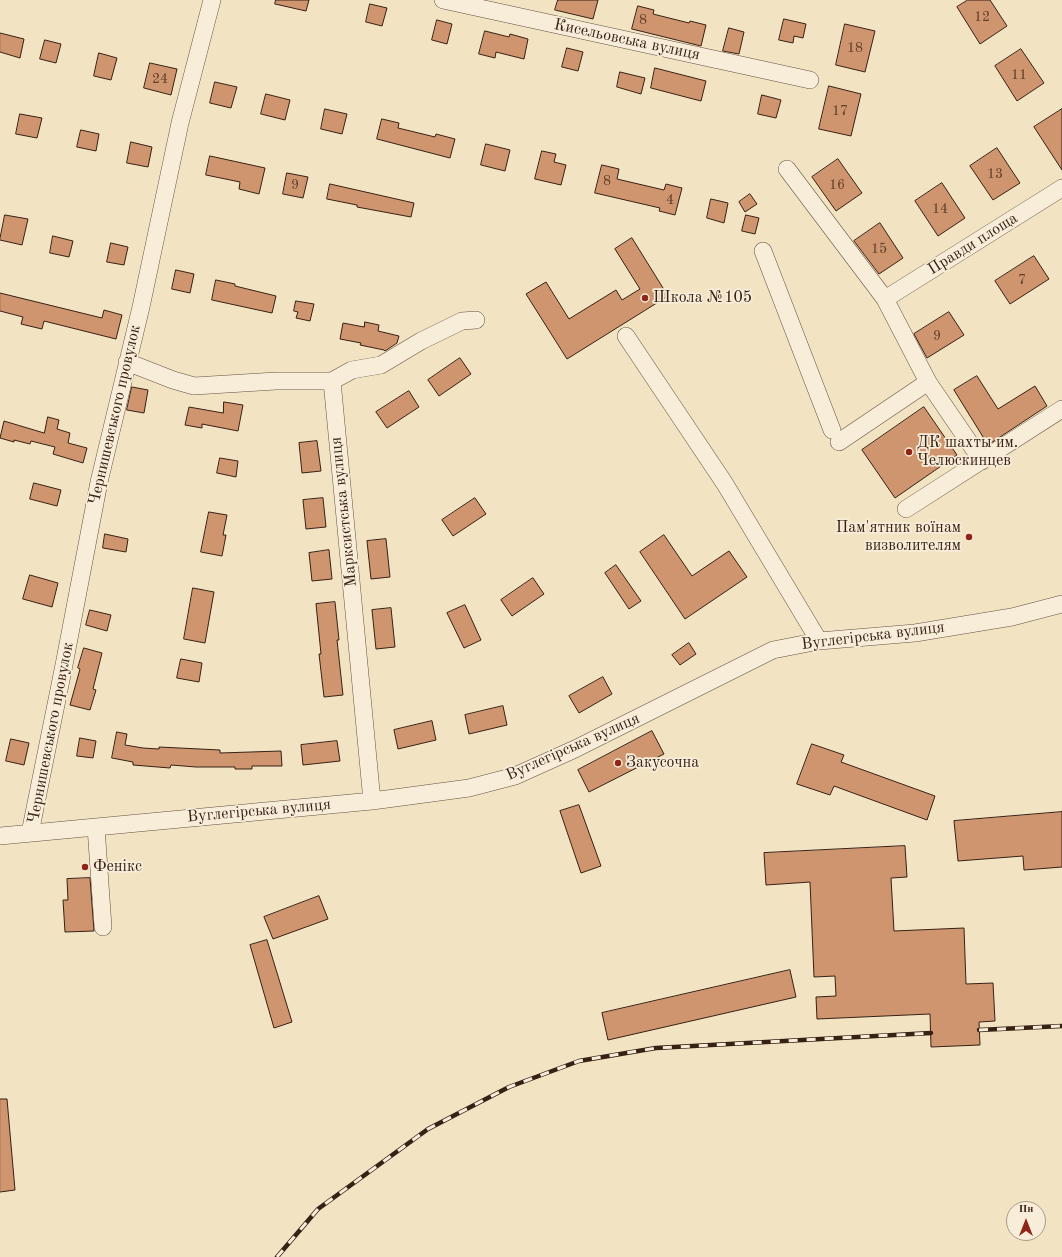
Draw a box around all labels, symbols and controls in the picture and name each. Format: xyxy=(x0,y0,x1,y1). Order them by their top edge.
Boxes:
house number: 12 xyxy=(974,9,990,25)
house number: 8 xyxy=(639,12,647,28)
street label: Кисельовська вулиця xyxy=(552,15,702,65)
house number: 18 xyxy=(847,40,863,56)
house number: 11 xyxy=(1011,67,1027,83)
house number: 24 xyxy=(152,71,168,87)
house number: 17 xyxy=(832,103,848,119)
house number: 13 xyxy=(987,166,1003,182)
house number: 8 xyxy=(603,173,611,189)
house number: 9 xyxy=(291,177,299,193)
house number: 16 xyxy=(829,177,845,193)
house number: 4 xyxy=(666,192,674,208)
house number: 14 xyxy=(932,201,948,217)
street label: Правди площа xyxy=(925,209,1021,279)
house number: 15 xyxy=(871,241,887,257)
house number: 7 xyxy=(1018,272,1026,288)
place label: Школа №105 xyxy=(653,288,752,308)
marker: Школа №105 xyxy=(640,293,650,303)
street label: Чернишевського провулок xyxy=(85,323,145,507)
house number: 9 xyxy=(933,328,941,344)
place label: ДК шахты им. Челюскинцев xyxy=(917,433,1018,471)
street label: Марксистська вулиця xyxy=(327,436,361,588)
marker: ДК шахты им. Челюскинцев xyxy=(904,447,914,457)
place label: Пам'ятник воїнам визволителям xyxy=(836,518,961,556)
marker: Пам'ятник воїнам визволителям xyxy=(964,532,974,542)
street label: Вуглегірська вулиця xyxy=(800,618,946,654)
street label: Чернишевського провулок xyxy=(24,641,78,825)
street label: Вуглегірська вулиця xyxy=(503,709,643,785)
place label: Закусочна xyxy=(626,753,699,773)
marker: Закусочна xyxy=(613,758,623,768)
street label: Вуглегірська вулиця xyxy=(186,795,332,827)
place label: Фенікс xyxy=(93,857,142,877)
marker: Фенікс xyxy=(80,862,90,872)
north arrow xyxy=(1006,1201,1046,1241)
text: Пн xyxy=(1018,1204,1034,1215)

